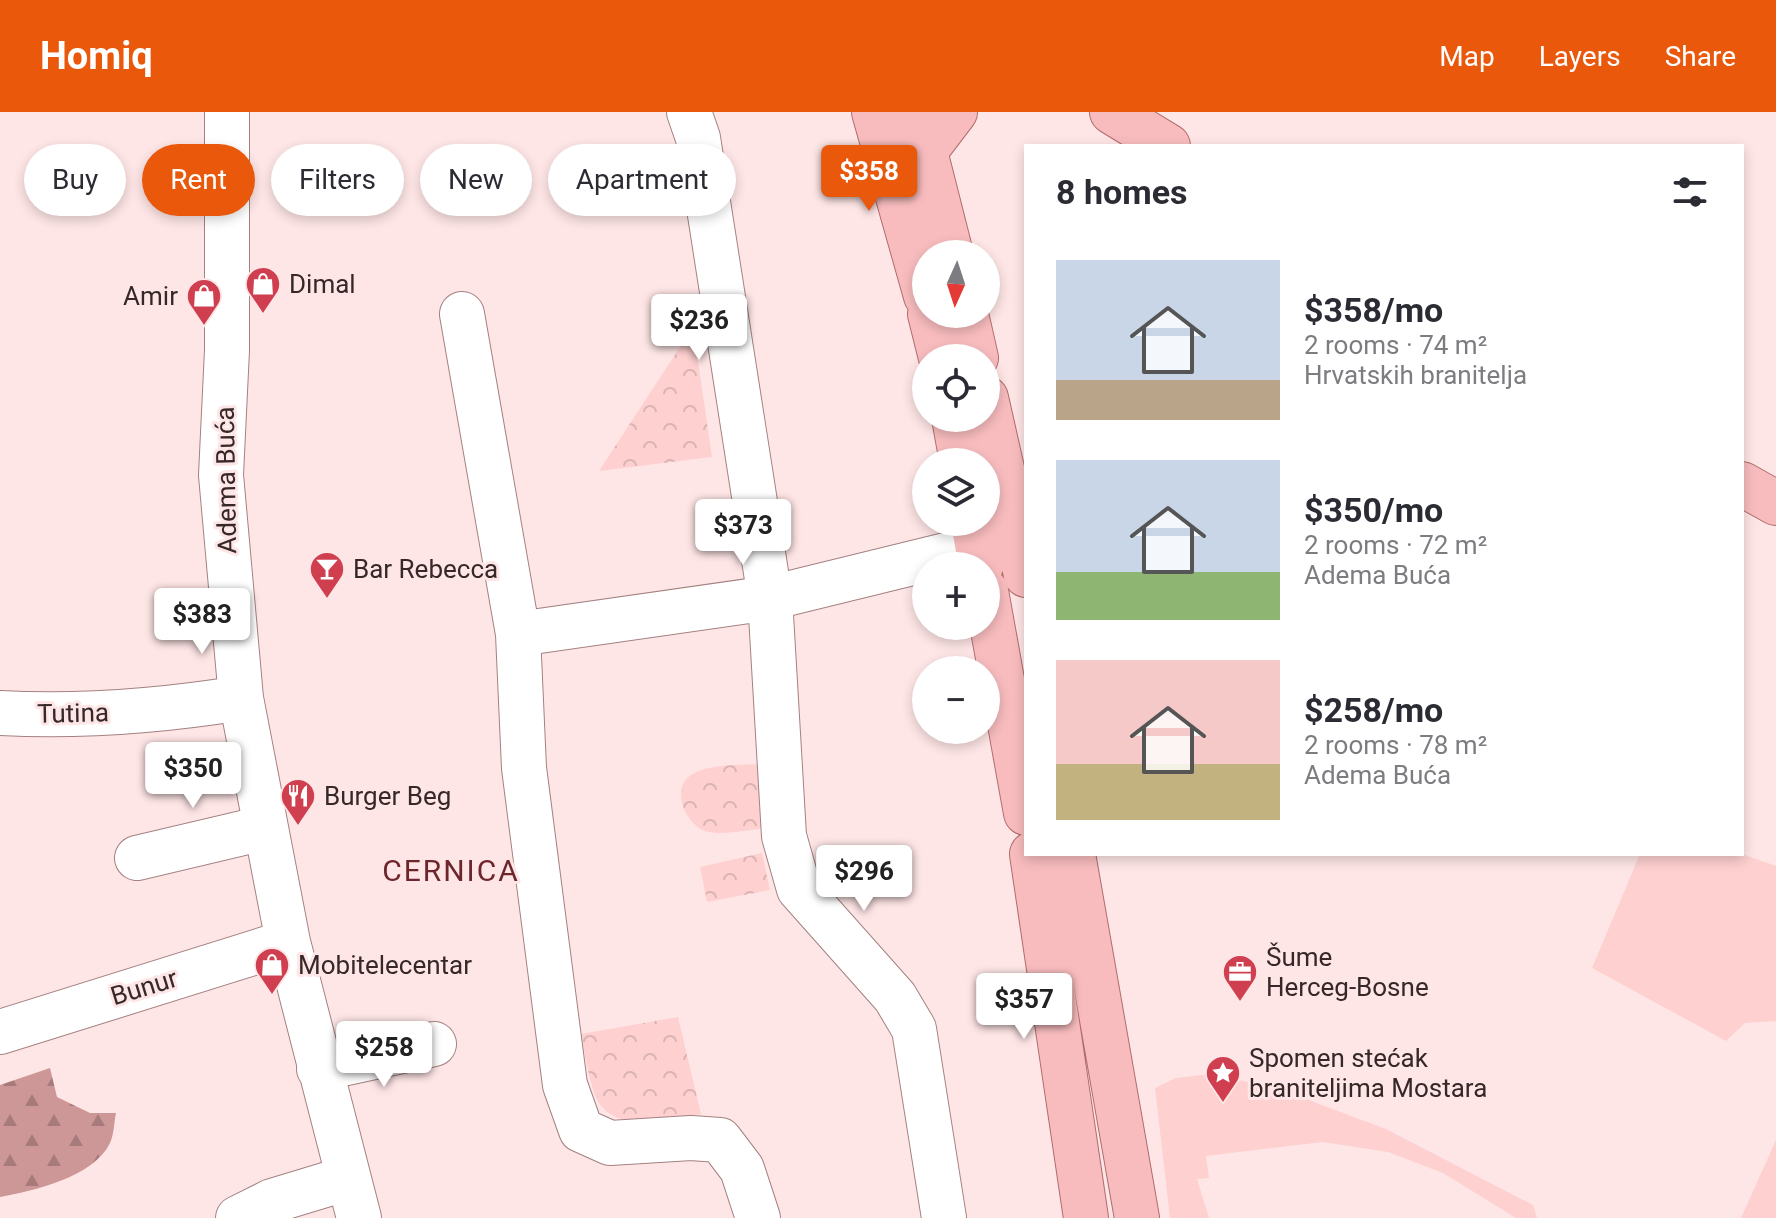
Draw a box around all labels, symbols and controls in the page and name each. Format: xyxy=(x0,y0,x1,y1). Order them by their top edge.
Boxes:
text: Homiq xyxy=(40,34,153,78)
text: Map xyxy=(1439,40,1495,73)
text: Layers xyxy=(1539,40,1621,73)
text: Share xyxy=(1665,40,1736,73)
chip: Buy xyxy=(24,144,126,216)
chip: Rent xyxy=(142,144,255,216)
chip: Filters xyxy=(271,144,404,216)
chip: New xyxy=(420,144,532,216)
chip: Apartment xyxy=(548,144,736,216)
pin: $358 xyxy=(822,145,916,213)
text: $358 xyxy=(839,156,899,186)
icon: filters xyxy=(1668,170,1712,214)
text: 8 homes xyxy=(1056,172,1187,212)
north arrow xyxy=(912,240,1000,328)
map controls xyxy=(912,240,1000,744)
shop icon: Dimal xyxy=(244,265,282,315)
place label: Dimal xyxy=(289,269,356,299)
shop icon: Amir xyxy=(185,277,223,327)
place label: Amir xyxy=(123,281,178,311)
text: $358/mo xyxy=(1304,290,1443,330)
icon: home xyxy=(1120,292,1216,388)
pin: $236 xyxy=(652,294,746,362)
text: $236 xyxy=(669,305,729,335)
text: 2 rooms · 74 m² xyxy=(1304,330,1487,360)
button: locate xyxy=(912,344,1000,432)
text: Hrvatskih branitelja xyxy=(1304,360,1527,390)
street label: Adema Buća xyxy=(210,406,242,554)
button: layers xyxy=(912,448,1000,536)
text: $350/mo xyxy=(1304,490,1443,530)
icon: home xyxy=(1120,492,1216,588)
pin: $373 xyxy=(696,499,790,567)
text: $373 xyxy=(713,510,773,540)
text: 2 rooms · 72 m² xyxy=(1304,530,1487,560)
bar icon: Bar Rebecca xyxy=(308,550,346,600)
button: + xyxy=(912,552,1000,640)
place label: Bar Rebecca xyxy=(353,554,498,584)
text: Adema Buća xyxy=(1304,560,1451,590)
pin: $383 xyxy=(155,588,249,656)
text: $383 xyxy=(172,599,232,629)
button: − xyxy=(912,656,1000,744)
text: $258/mo xyxy=(1304,690,1443,730)
icon: home xyxy=(1120,692,1216,788)
street label: Tutina xyxy=(37,697,109,729)
text: 2 rooms · 78 m² xyxy=(1304,730,1487,760)
pin: $350 xyxy=(146,742,240,810)
text: $350 xyxy=(163,753,223,783)
text: Adema Buća xyxy=(1304,760,1451,790)
restaurant icon: Burger Beg xyxy=(279,777,317,827)
place label: Burger Beg xyxy=(324,781,451,811)
pin: $296 xyxy=(817,845,911,913)
district label: CERNICA xyxy=(382,853,520,888)
text: $296 xyxy=(834,856,894,886)
place label: Šume Herceg-Bosne xyxy=(1266,942,1429,1002)
shop icon: Mobitelecentar xyxy=(253,946,291,996)
place label: Mobitelecentar xyxy=(298,950,472,980)
office icon: Šume Herceg-Bosne xyxy=(1221,953,1259,1003)
street label: Bunur xyxy=(107,963,181,1011)
pin: $357 xyxy=(977,973,1071,1041)
text: $357 xyxy=(994,984,1054,1014)
pin: $258 xyxy=(337,1021,431,1089)
text: $258 xyxy=(354,1032,414,1062)
place label: Spomen stećak braniteljima Mostara xyxy=(1249,1043,1487,1103)
place icon: Spomen stećak braniteljima Mostara xyxy=(1204,1054,1242,1104)

